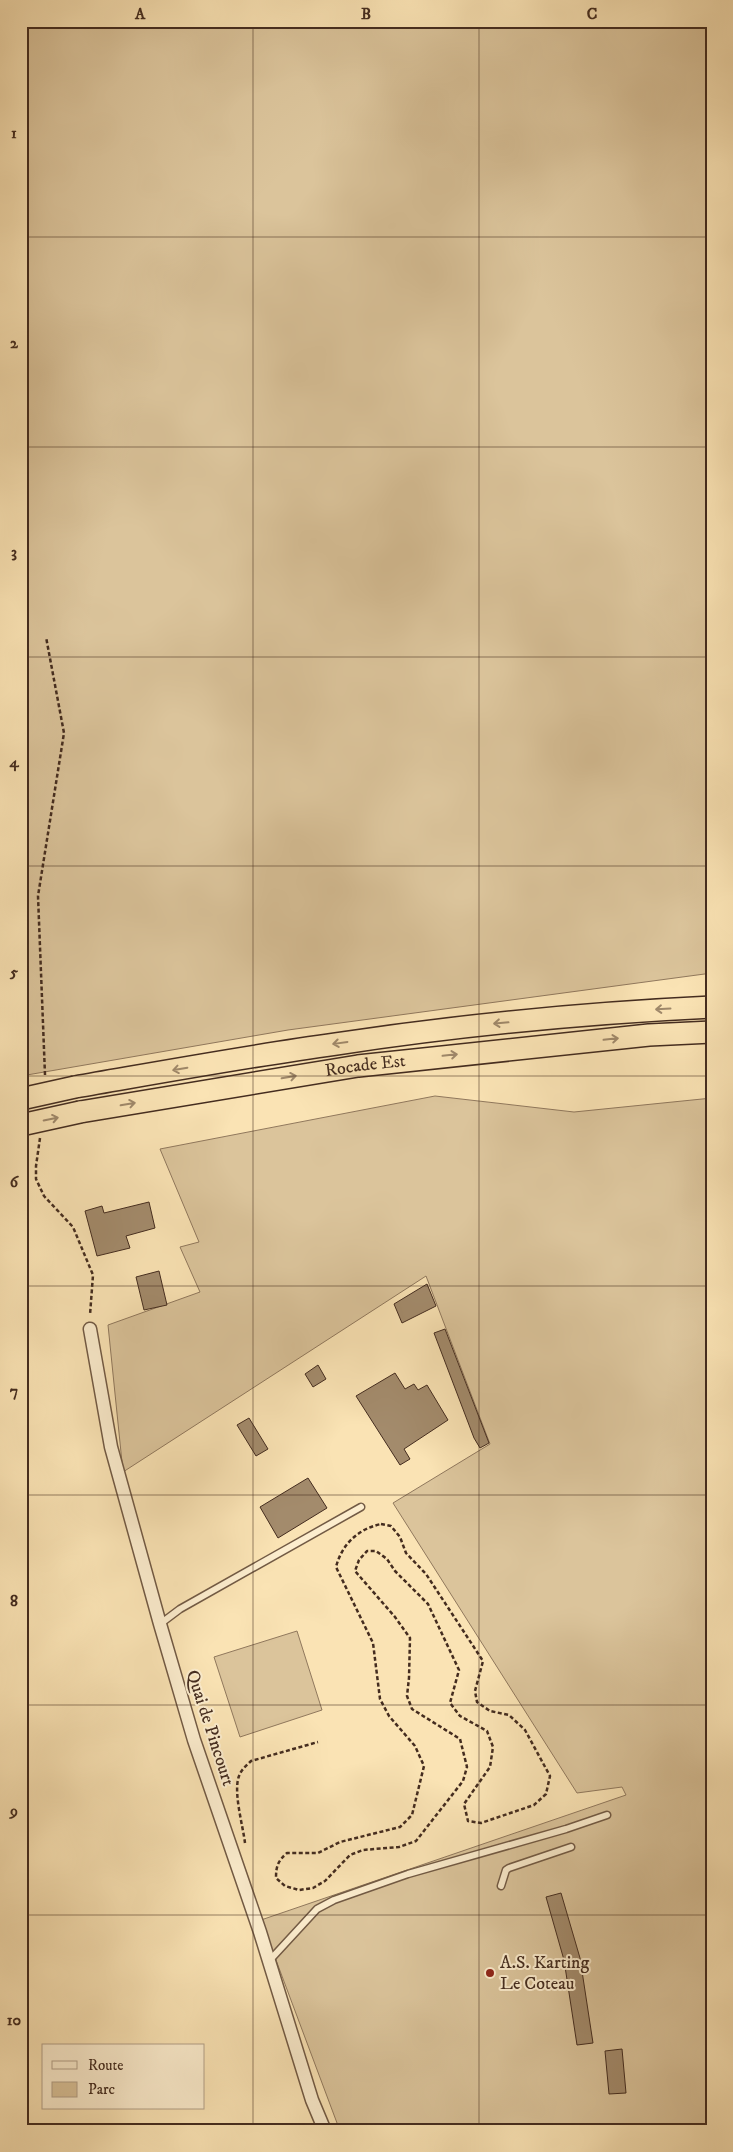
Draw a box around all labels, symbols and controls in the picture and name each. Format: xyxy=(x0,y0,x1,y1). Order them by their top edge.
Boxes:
text: A xyxy=(134,4,146,24)
text: B xyxy=(361,4,371,24)
text: C xyxy=(587,4,597,24)
text: 1 xyxy=(11,123,17,143)
text: 2 xyxy=(10,333,19,353)
text: 3 xyxy=(11,542,17,562)
text: 4 xyxy=(8,752,19,772)
text: 5 xyxy=(9,962,18,982)
one-way arrow xyxy=(655,1005,671,1014)
one-way arrow xyxy=(493,1019,509,1028)
one-way arrow xyxy=(603,1034,619,1044)
one-way arrow xyxy=(332,1038,348,1048)
street label: Rocade Est xyxy=(323,1050,407,1082)
one-way arrow xyxy=(441,1050,457,1060)
one-way arrow xyxy=(172,1065,188,1075)
one-way arrow xyxy=(280,1072,296,1082)
one-way arrow xyxy=(120,1099,136,1109)
one-way arrow xyxy=(42,1114,58,1123)
text: 6 xyxy=(10,1172,20,1192)
text: 7 xyxy=(10,1381,18,1401)
text: 8 xyxy=(10,1591,18,1611)
street label: Quai de Pincourt xyxy=(181,1667,239,1789)
text: 9 xyxy=(9,1801,18,1821)
place label: A.S. Karting Le Coteau xyxy=(500,1952,589,1995)
marker: A.S. Karting Le Coteau xyxy=(484,1967,496,1979)
text: 10 xyxy=(7,2010,22,2030)
legend xyxy=(42,2044,205,2110)
text: Route xyxy=(88,2056,123,2075)
text: Parc xyxy=(88,2080,116,2099)

